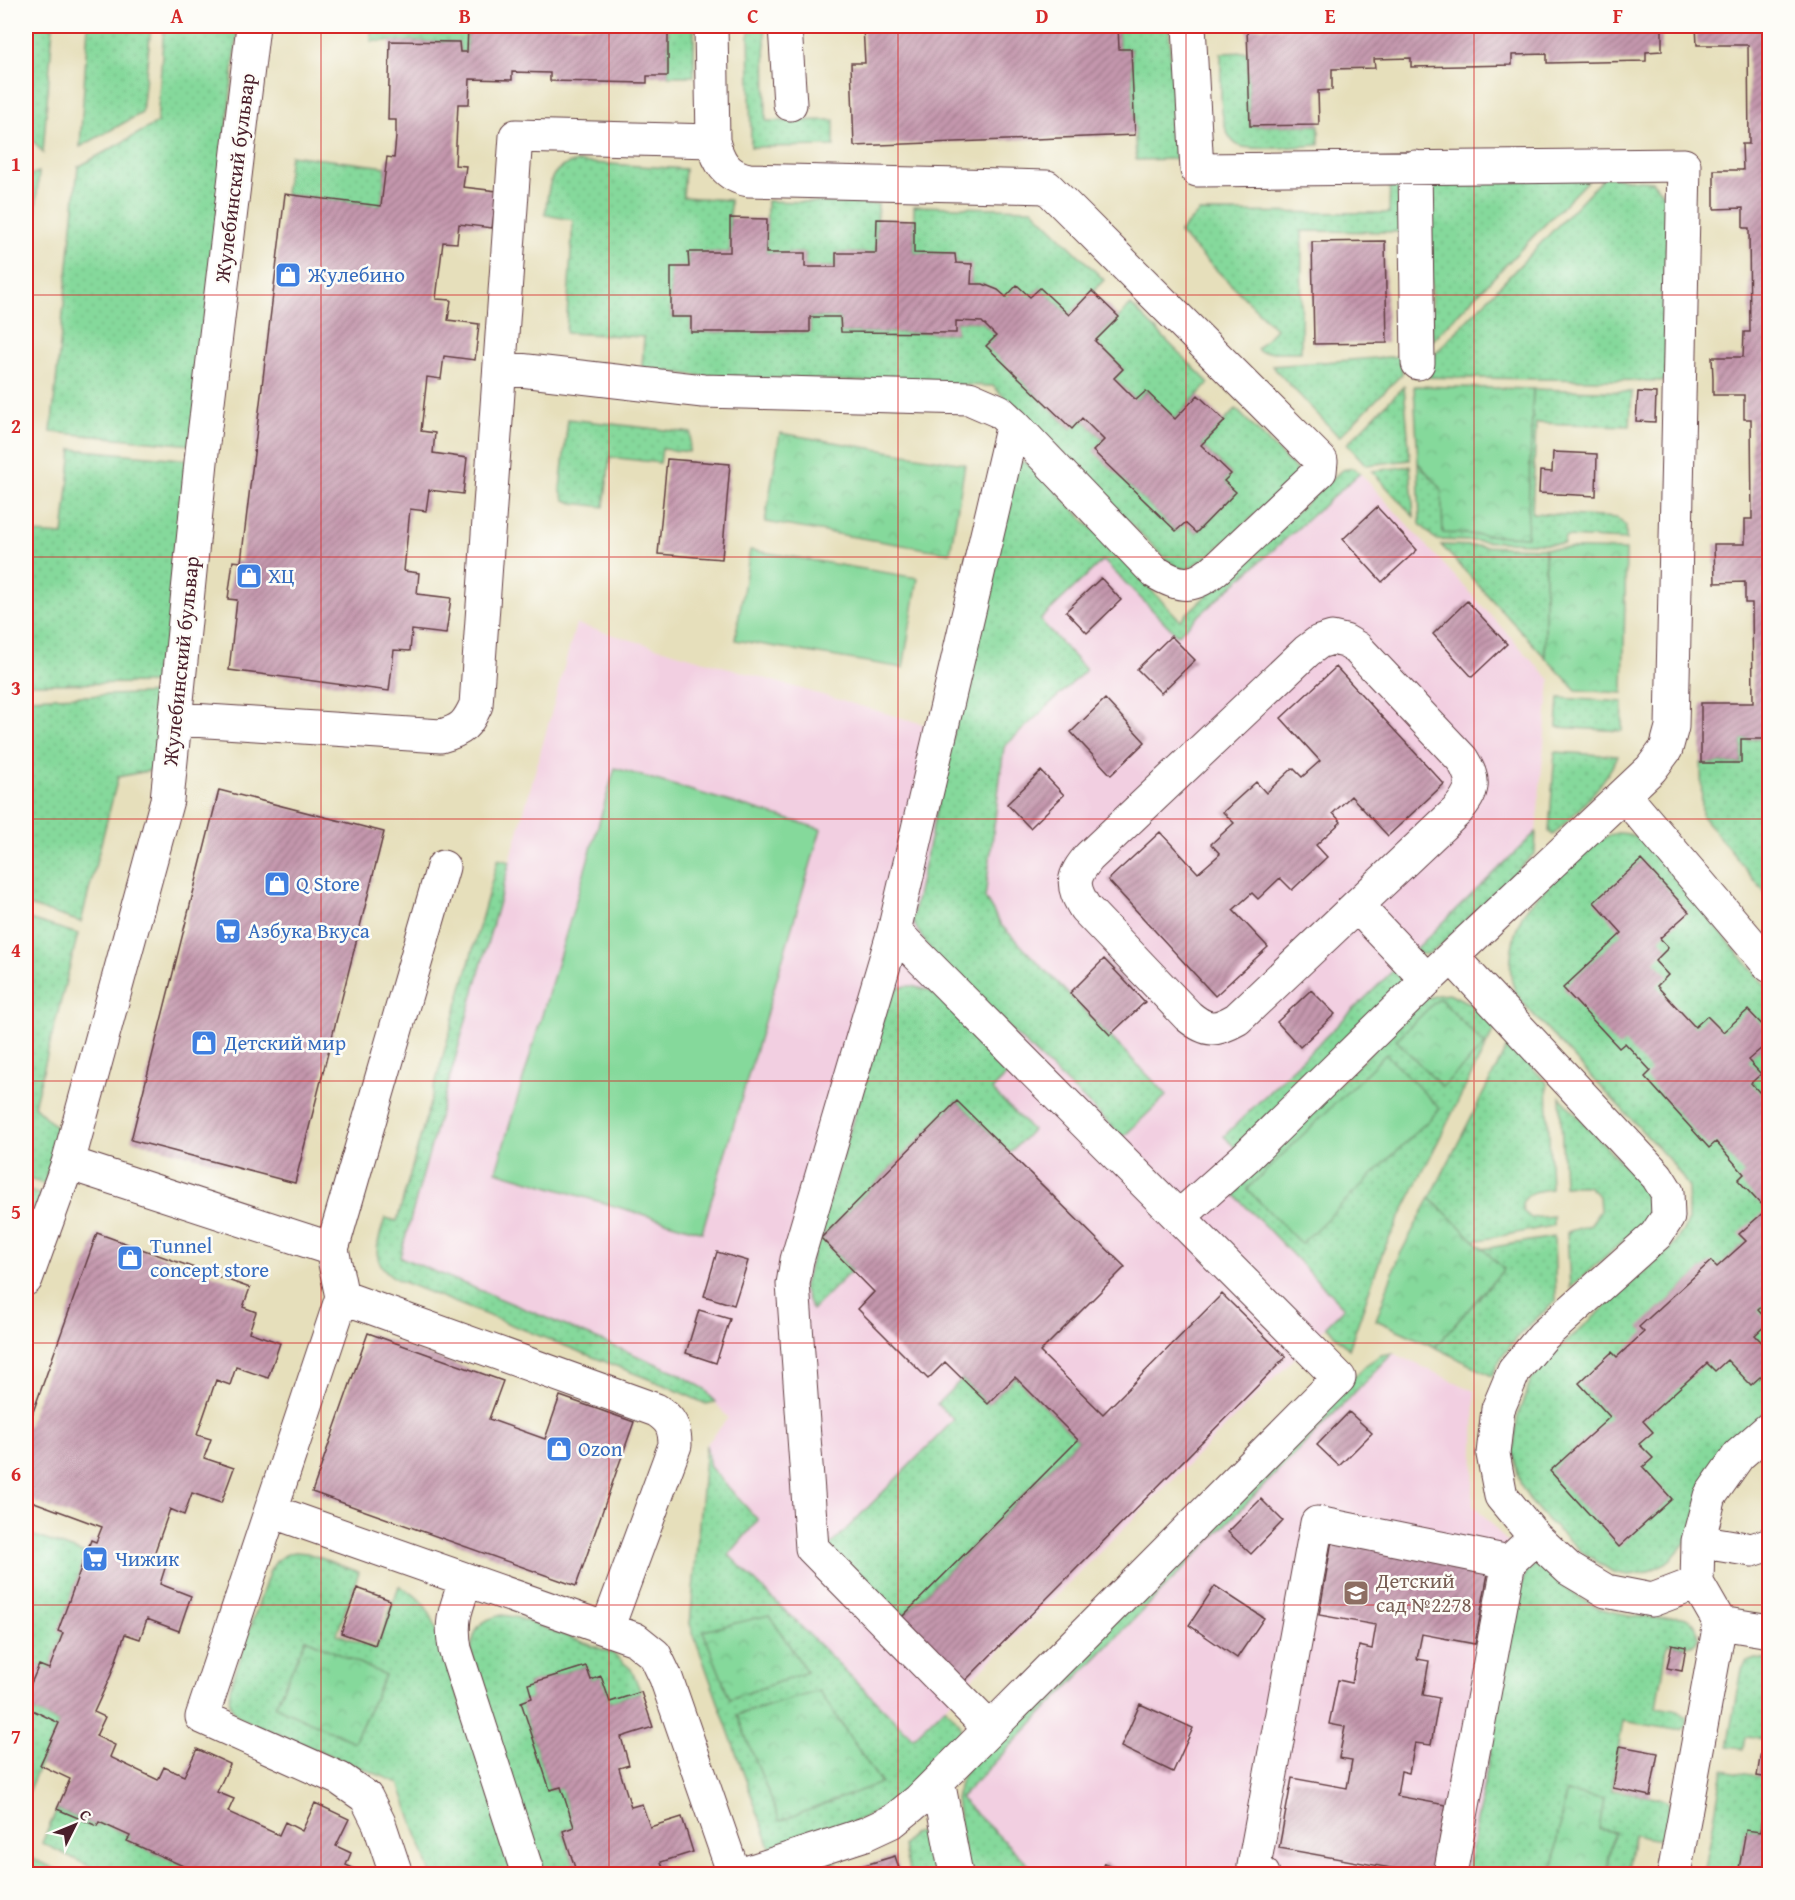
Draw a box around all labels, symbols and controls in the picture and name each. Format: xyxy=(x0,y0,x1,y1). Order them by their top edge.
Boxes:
text: A xyxy=(171,1,184,30)
text: B xyxy=(459,1,471,30)
text: C xyxy=(747,1,759,30)
text: D xyxy=(1035,1,1049,30)
text: E xyxy=(1325,1,1336,30)
text: F xyxy=(1613,1,1623,30)
street label: Жулебинский бульвар xyxy=(206,72,263,285)
text: 1 xyxy=(11,149,21,178)
place label: Жулебино xyxy=(307,259,405,290)
shop icon: Жулебино xyxy=(273,260,303,290)
text: 2 xyxy=(11,411,21,440)
street label: Жулебинский бульвар xyxy=(154,555,207,768)
place label: ХЦ xyxy=(268,560,295,591)
shop icon: ХЦ xyxy=(234,561,264,591)
text: 3 xyxy=(11,673,21,702)
place label: Q Store xyxy=(296,868,360,899)
shop icon: Q Store xyxy=(262,869,292,899)
place label: Азбука Вкуса xyxy=(248,915,370,946)
supermarket icon: Азбука Вкуса xyxy=(213,916,243,946)
text: 4 xyxy=(11,935,21,964)
place label: Детский мир xyxy=(223,1027,346,1058)
shop icon: Детский мир xyxy=(189,1028,219,1058)
text: 5 xyxy=(11,1197,21,1226)
place label: Tunnel concept store xyxy=(150,1230,269,1285)
shop icon: Tunnel concept store xyxy=(115,1243,145,1273)
place label: Ozon xyxy=(578,1433,623,1464)
shop icon: Ozon xyxy=(544,1434,574,1464)
text: 6 xyxy=(11,1459,21,1488)
place label: Чижик xyxy=(115,1543,179,1574)
supermarket icon: Чижик xyxy=(80,1544,110,1574)
place label: Детский сад №2278 xyxy=(1375,1565,1472,1620)
school or university icon: Детский сад №2278 xyxy=(1341,1578,1371,1608)
text: 7 xyxy=(11,1721,21,1750)
north arrow xyxy=(45,1795,105,1855)
text: С xyxy=(74,1803,98,1826)

